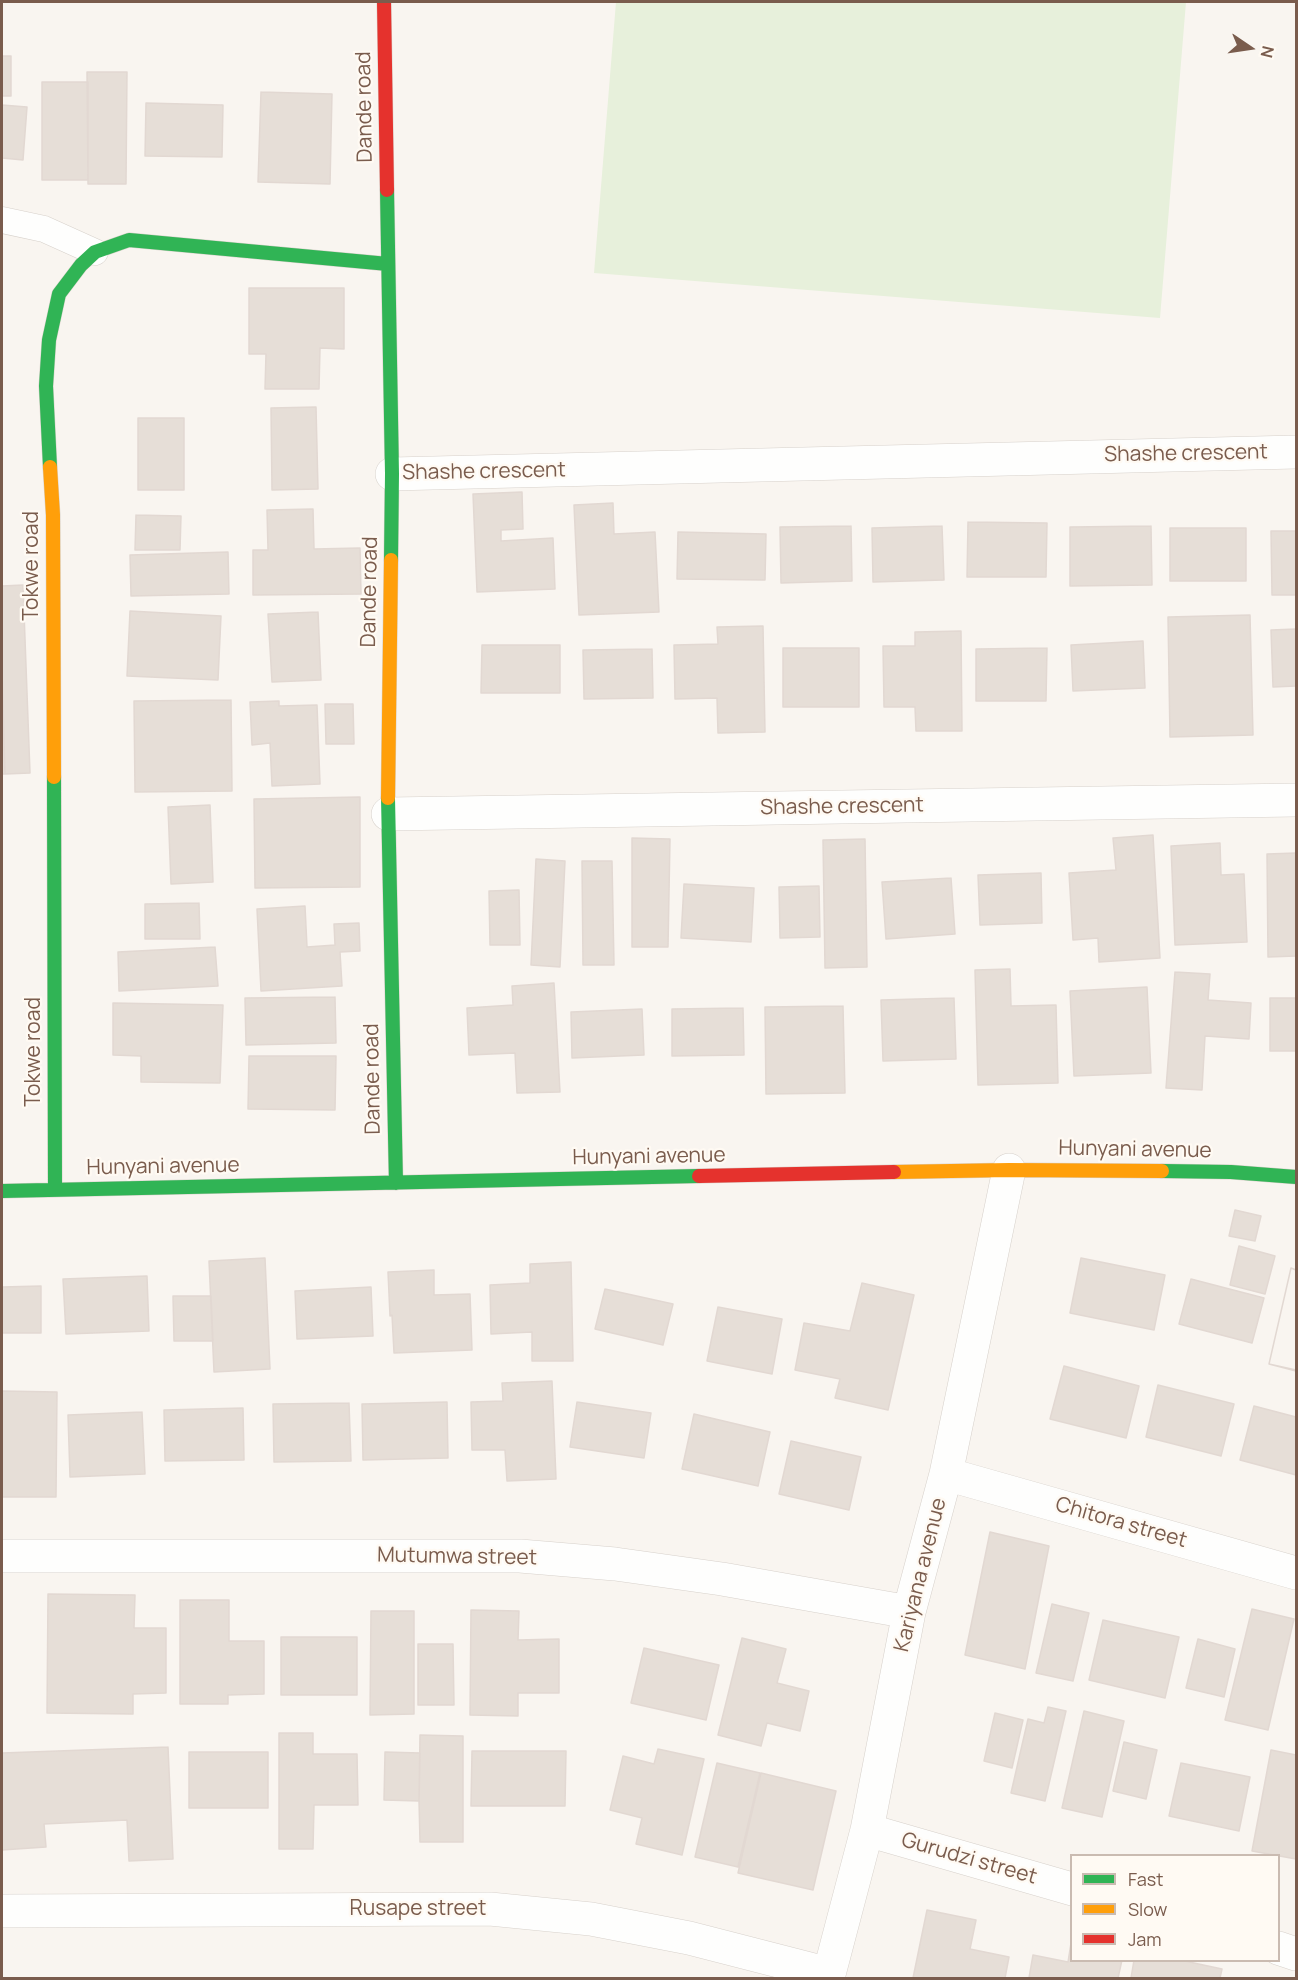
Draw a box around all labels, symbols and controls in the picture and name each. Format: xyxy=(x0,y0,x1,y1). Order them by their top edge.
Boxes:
north arrow xyxy=(1220,18,1280,78)
text: N xyxy=(1256,44,1280,60)
street label: Dande road xyxy=(351,51,379,163)
street label: Shashe crescent xyxy=(1104,440,1268,468)
street label: Shashe crescent xyxy=(402,458,566,486)
street label: Tokwe road xyxy=(19,511,45,621)
street label: Dande road xyxy=(356,536,384,648)
street label: Shashe crescent xyxy=(760,793,924,821)
street label: Tokwe road xyxy=(21,997,47,1107)
street label: Dande road xyxy=(359,1023,387,1135)
street label: Hunyani avenue xyxy=(1058,1136,1212,1164)
street label: Hunyani avenue xyxy=(572,1143,726,1171)
street label: Hunyani avenue xyxy=(86,1153,240,1181)
street label: Chitora street xyxy=(1052,1492,1190,1554)
street label: Kariyana avenue xyxy=(890,1495,952,1655)
street label: Mutumwa street xyxy=(377,1543,537,1571)
street label: Gurudzi street xyxy=(898,1828,1040,1890)
legend xyxy=(1070,1854,1280,1962)
text: Fast xyxy=(1128,1867,1163,1891)
street label: Rusape street xyxy=(349,1896,487,1922)
text: Slow xyxy=(1128,1897,1167,1921)
text: Jam xyxy=(1128,1927,1162,1951)

